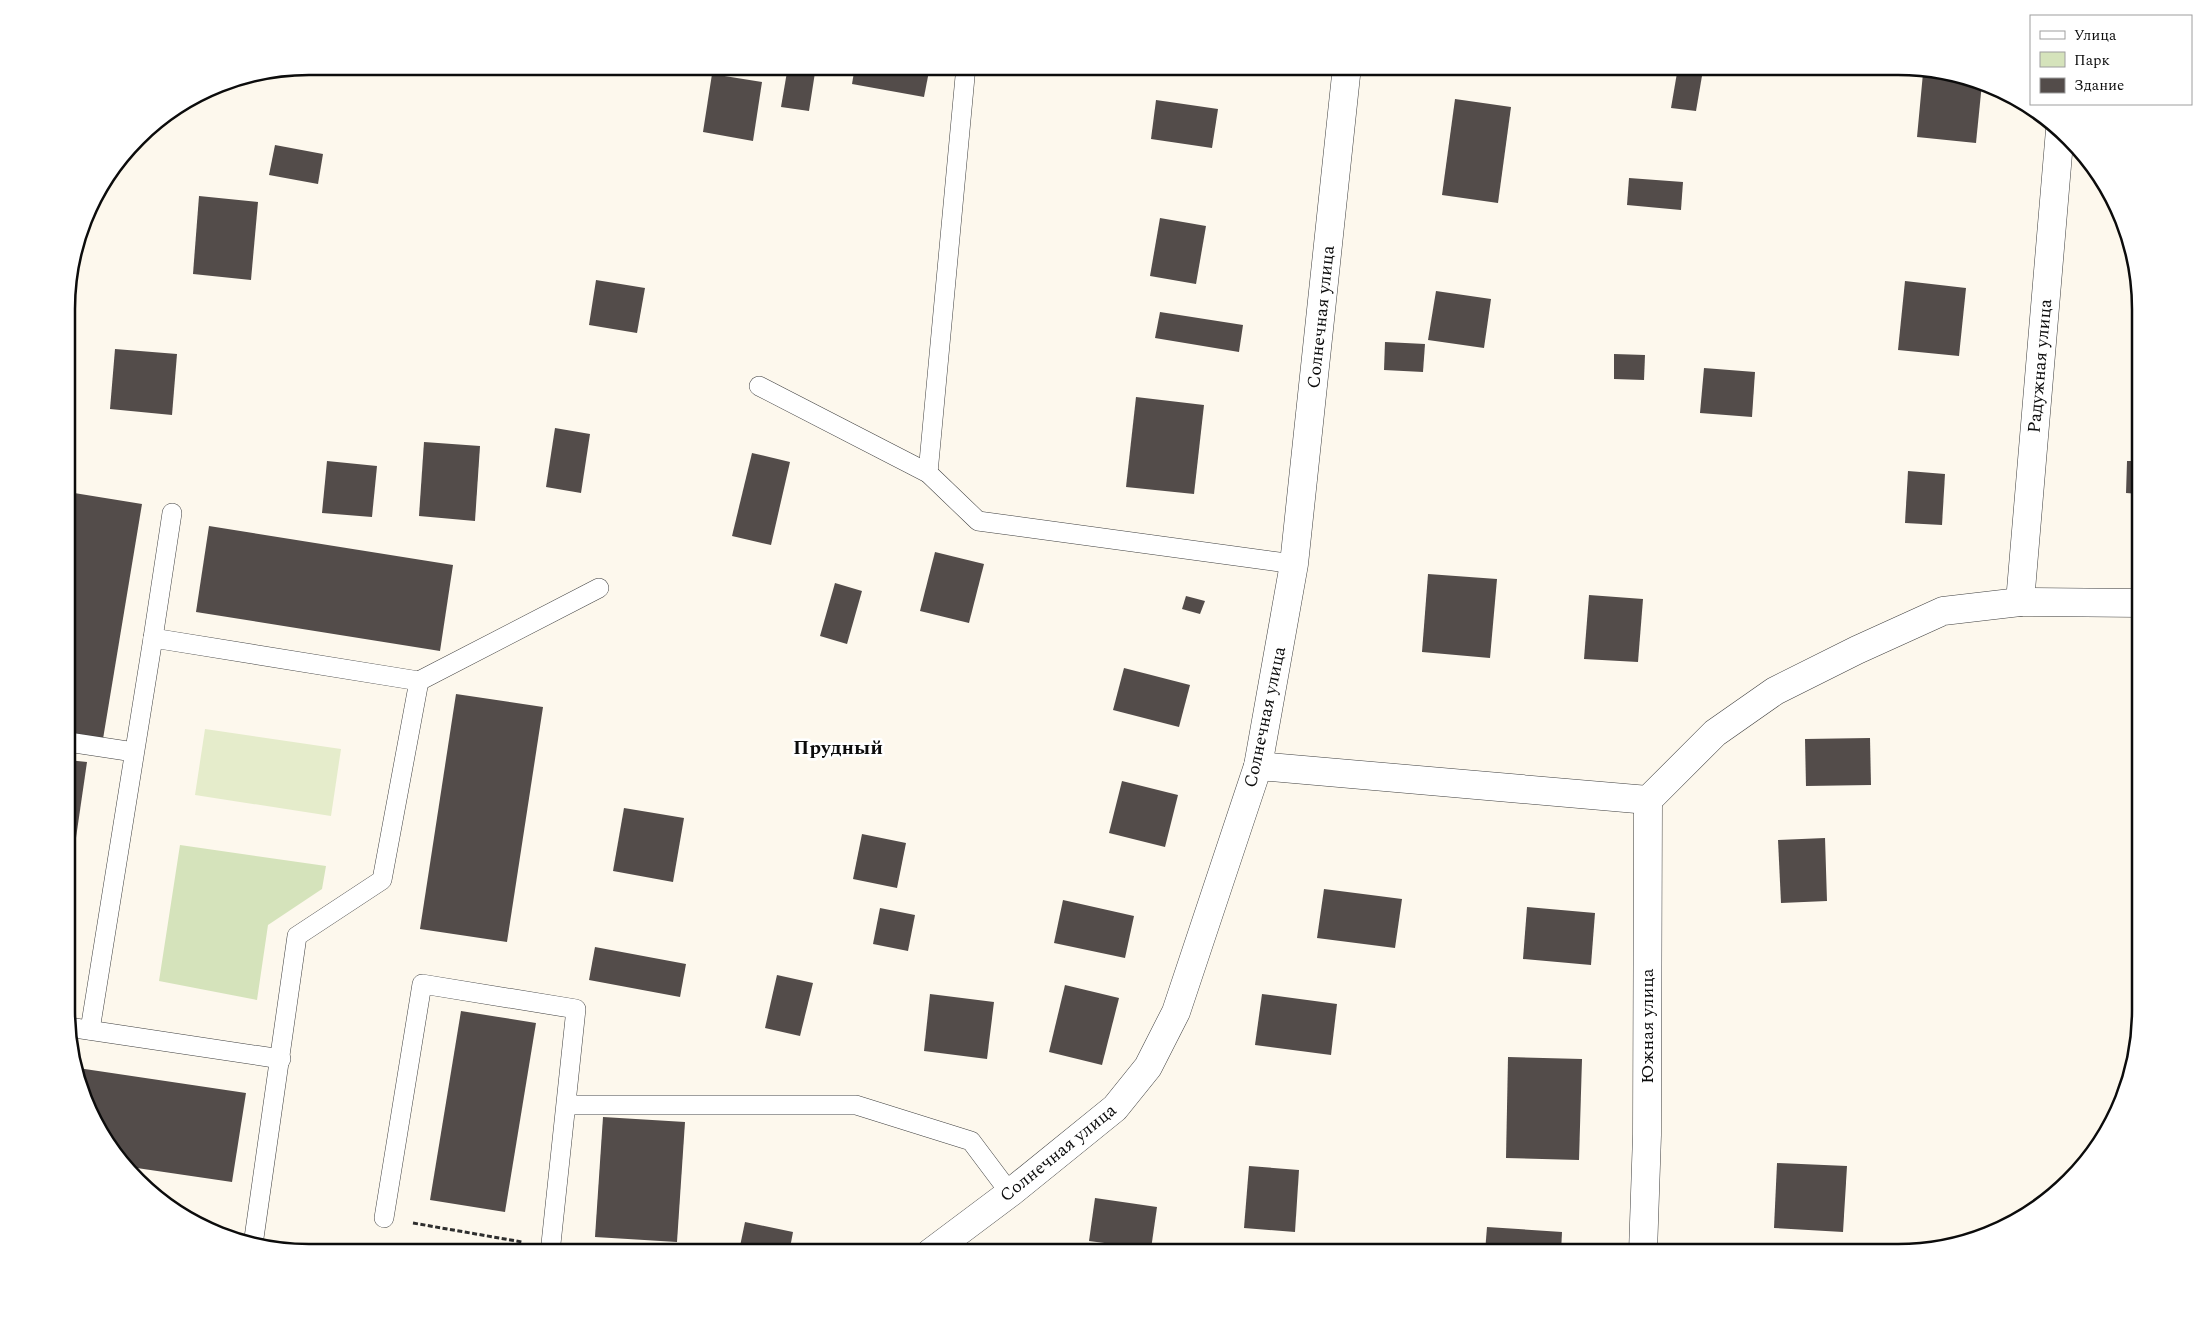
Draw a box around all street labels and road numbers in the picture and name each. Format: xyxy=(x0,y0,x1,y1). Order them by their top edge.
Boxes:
street label: Солнечная улица xyxy=(1300,244,1342,390)
street label: Радужная улица xyxy=(2021,298,2059,434)
street label: Солнечная улица xyxy=(1237,644,1293,790)
street label: Южная улица xyxy=(1634,968,1661,1084)
street label: Солнечная улица xyxy=(994,1097,1122,1209)

